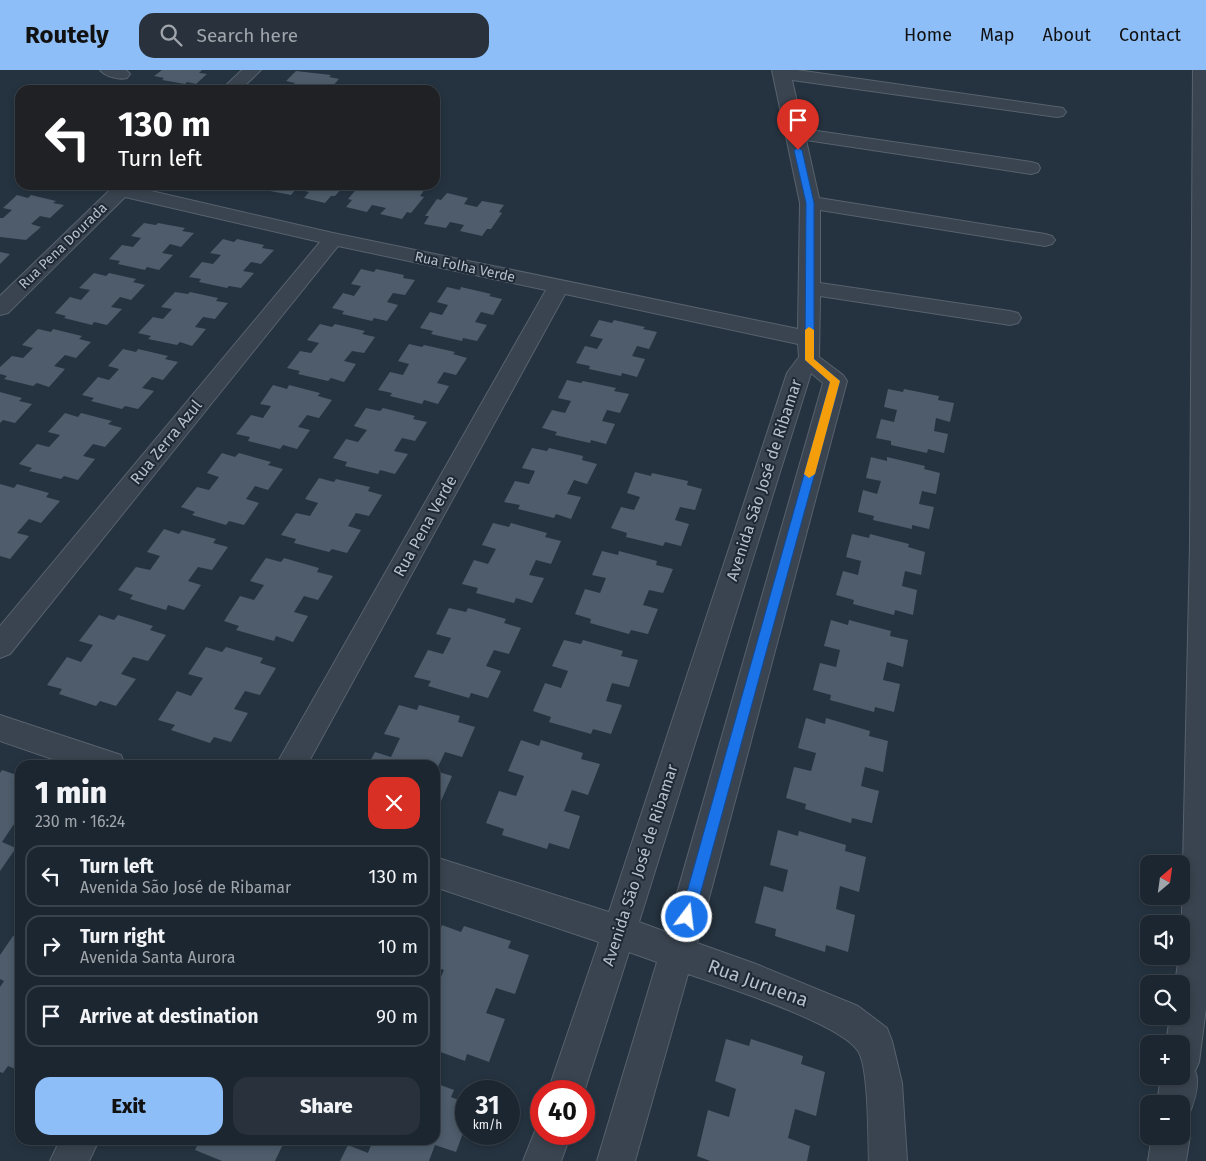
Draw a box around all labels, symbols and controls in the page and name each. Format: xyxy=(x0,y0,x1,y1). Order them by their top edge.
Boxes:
search box xyxy=(139,13,489,58)
text: Routely xyxy=(25,21,109,49)
icon: search xyxy=(157,21,185,49)
text: Search here xyxy=(197,24,298,47)
text: Home xyxy=(904,24,952,46)
text: Map xyxy=(980,24,1014,46)
text: About xyxy=(1042,24,1091,46)
text: Contact xyxy=(1119,24,1181,46)
pin xyxy=(777,99,819,150)
text: 130 m xyxy=(118,103,211,145)
icon: left xyxy=(35,105,100,170)
icon: arrive xyxy=(784,106,812,134)
text: Turn left xyxy=(118,145,202,172)
street label: Rua Pena Dourada xyxy=(15,199,111,293)
street label: Rua Folha Verde xyxy=(413,248,517,286)
street label: Avenida São José de Ribamar xyxy=(722,376,806,583)
street label: Rua Zerra Azul xyxy=(126,396,206,488)
street label: Rua Pena Verde xyxy=(389,472,461,580)
street label: Avenida São José de Ribamar xyxy=(598,761,682,968)
text: 1 min xyxy=(35,775,107,811)
button: close xyxy=(368,777,420,829)
text: 230 m · 16:24 xyxy=(35,812,125,831)
text: Turn left xyxy=(80,855,154,878)
north arrow xyxy=(1140,855,1190,905)
map controls xyxy=(1140,855,1190,1145)
icon: left xyxy=(37,862,65,890)
text: 130 m xyxy=(368,865,418,888)
text: Avenida São José de Ribamar xyxy=(80,878,291,897)
position arrow xyxy=(660,890,712,942)
button: sound xyxy=(1140,915,1190,965)
text: Turn right xyxy=(80,925,165,948)
icon: right xyxy=(37,932,65,960)
text: 10 m xyxy=(378,935,418,958)
text: Avenida Santa Aurora xyxy=(80,948,235,967)
street label: Rua Juruena xyxy=(705,954,811,1012)
button: search xyxy=(1140,975,1190,1025)
icon: arrive xyxy=(37,1002,65,1030)
text: Arrive at destination xyxy=(80,1005,259,1028)
text: 90 m xyxy=(376,1005,418,1028)
button: + xyxy=(1140,1035,1190,1085)
button: Exit xyxy=(35,1077,223,1135)
button: Share xyxy=(233,1077,420,1135)
speed limit sign: 40 xyxy=(530,1080,595,1145)
text: 31 xyxy=(475,1091,500,1121)
button: − xyxy=(1140,1095,1190,1145)
text: km/h xyxy=(473,1118,502,1132)

